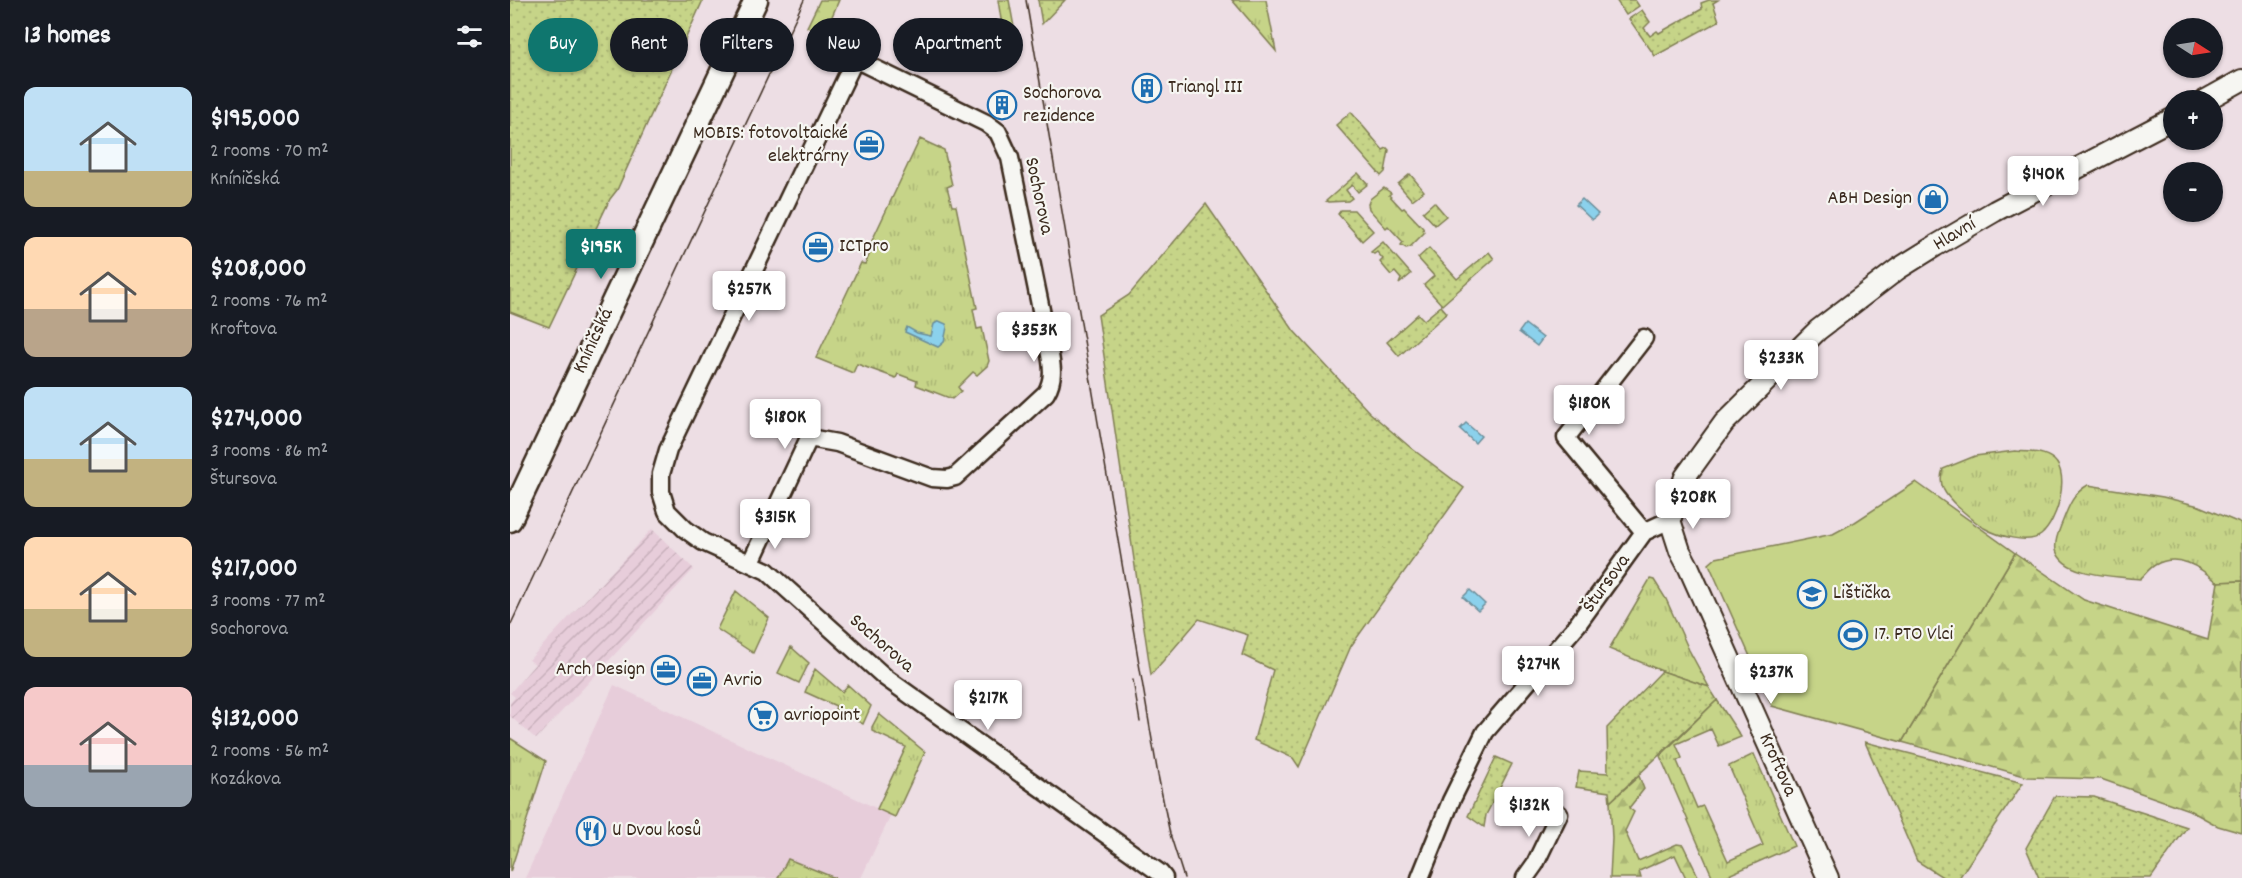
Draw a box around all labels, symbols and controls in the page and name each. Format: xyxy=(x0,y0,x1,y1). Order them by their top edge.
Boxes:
text: 13 homes xyxy=(24,18,111,55)
chip: Buy xyxy=(528,18,598,72)
chip: Rent xyxy=(610,18,688,72)
chip: Filters xyxy=(700,18,794,72)
chip: New xyxy=(806,18,881,72)
chip: Apartment xyxy=(893,18,1023,72)
north arrow xyxy=(2163,18,2223,78)
map controls xyxy=(2163,18,2223,222)
icon: filters xyxy=(453,20,486,53)
building icon: Triangl III xyxy=(1131,72,1163,104)
place label: Triangl III xyxy=(1168,74,1242,102)
place label: Sochorova rezidence xyxy=(1023,80,1101,131)
building icon: Sochorova rezidence xyxy=(986,89,1018,121)
button: + xyxy=(2163,90,2223,150)
text: $195,000 xyxy=(210,101,300,138)
icon: home xyxy=(72,111,144,183)
place label: MOBIS: fotovoltaické elektrárny xyxy=(693,120,849,171)
office icon: MOBIS: fotovoltaické elektrárny xyxy=(853,129,885,161)
text: 2 rooms · 70 m² xyxy=(210,138,329,166)
street label: Sochorova xyxy=(1016,155,1060,238)
pin: $140K xyxy=(2001,156,2085,207)
text: $140K xyxy=(2022,161,2064,189)
button: − xyxy=(2163,162,2223,222)
text: Kníničská xyxy=(210,166,280,194)
shop icon: ABH Design xyxy=(1917,183,1949,215)
place label: ABH Design xyxy=(1828,185,1912,213)
street label: Hlavní xyxy=(1928,211,1983,259)
pin: $195K xyxy=(559,229,643,280)
office icon: ICTpro xyxy=(802,231,834,263)
place label: ICTpro xyxy=(839,233,889,261)
text: $195K xyxy=(580,234,622,262)
text: $208,000 xyxy=(210,251,307,288)
icon: home xyxy=(72,261,144,333)
pin: $257K xyxy=(707,271,791,322)
text: $257K xyxy=(726,276,772,304)
text: 2 rooms · 76 m² xyxy=(210,288,328,316)
street label: Kníničská xyxy=(567,303,621,379)
pin: $353K xyxy=(992,312,1076,363)
text: Kroftova xyxy=(210,316,277,344)
text: $353K xyxy=(1011,317,1057,345)
pin: $233K xyxy=(1739,340,1823,391)
text: $233K xyxy=(1758,345,1804,373)
pin: $180K xyxy=(1547,385,1631,436)
text: $180K xyxy=(1568,390,1610,418)
pin: $180K xyxy=(743,399,827,450)
text: $274,000 xyxy=(210,401,303,438)
text: $180K xyxy=(764,404,806,432)
icon: home xyxy=(72,411,144,483)
text: 3 rooms · 86 m² xyxy=(210,438,328,466)
text: Štursova xyxy=(210,466,277,494)
pin: $208K xyxy=(1651,479,1735,530)
text: $208K xyxy=(1669,484,1717,512)
pin: $315K xyxy=(733,499,817,550)
text: $315K xyxy=(754,504,796,532)
street label: Štursova xyxy=(1576,548,1638,619)
text: $217,000 xyxy=(210,551,298,588)
icon: home xyxy=(72,561,144,633)
school or university icon: Lištička xyxy=(1796,578,1828,610)
place label: Lištička xyxy=(1833,580,1891,608)
text: 3 rooms · 77 m² xyxy=(210,588,326,616)
street label: Sochorova xyxy=(842,608,920,681)
text: Sochorova xyxy=(210,616,288,644)
sports icon: 17. PTO Vlci xyxy=(1837,619,1869,651)
place label: 17. PTO Vlci xyxy=(1874,621,1954,649)
pin: $274K xyxy=(1496,646,1580,697)
text: $274K xyxy=(1516,651,1560,679)
office icon: Arch Design xyxy=(650,654,682,686)
pin: $237K xyxy=(1729,654,1813,705)
place label: Arch Design xyxy=(556,656,645,684)
text: $237K xyxy=(1749,659,1793,687)
office icon: Avrio xyxy=(686,665,718,697)
place label: Avrio xyxy=(723,667,762,695)
pin: $217K xyxy=(946,680,1030,731)
text: $217K xyxy=(968,685,1008,713)
supermarket icon: avriopoint xyxy=(747,700,779,732)
text: $132,000 xyxy=(210,701,299,738)
place label: avriopoint xyxy=(784,702,860,730)
icon: home xyxy=(72,711,144,783)
street label: Kroftova xyxy=(1751,729,1804,802)
text: 2 rooms · 56 m² xyxy=(210,738,329,766)
text: Kozákova xyxy=(210,766,281,794)
pin: $132K xyxy=(1487,787,1571,838)
text: $132K xyxy=(1508,792,1550,820)
restaurant icon: U Dvou kosů xyxy=(575,815,607,847)
place label: U Dvou kosů xyxy=(612,817,701,845)

